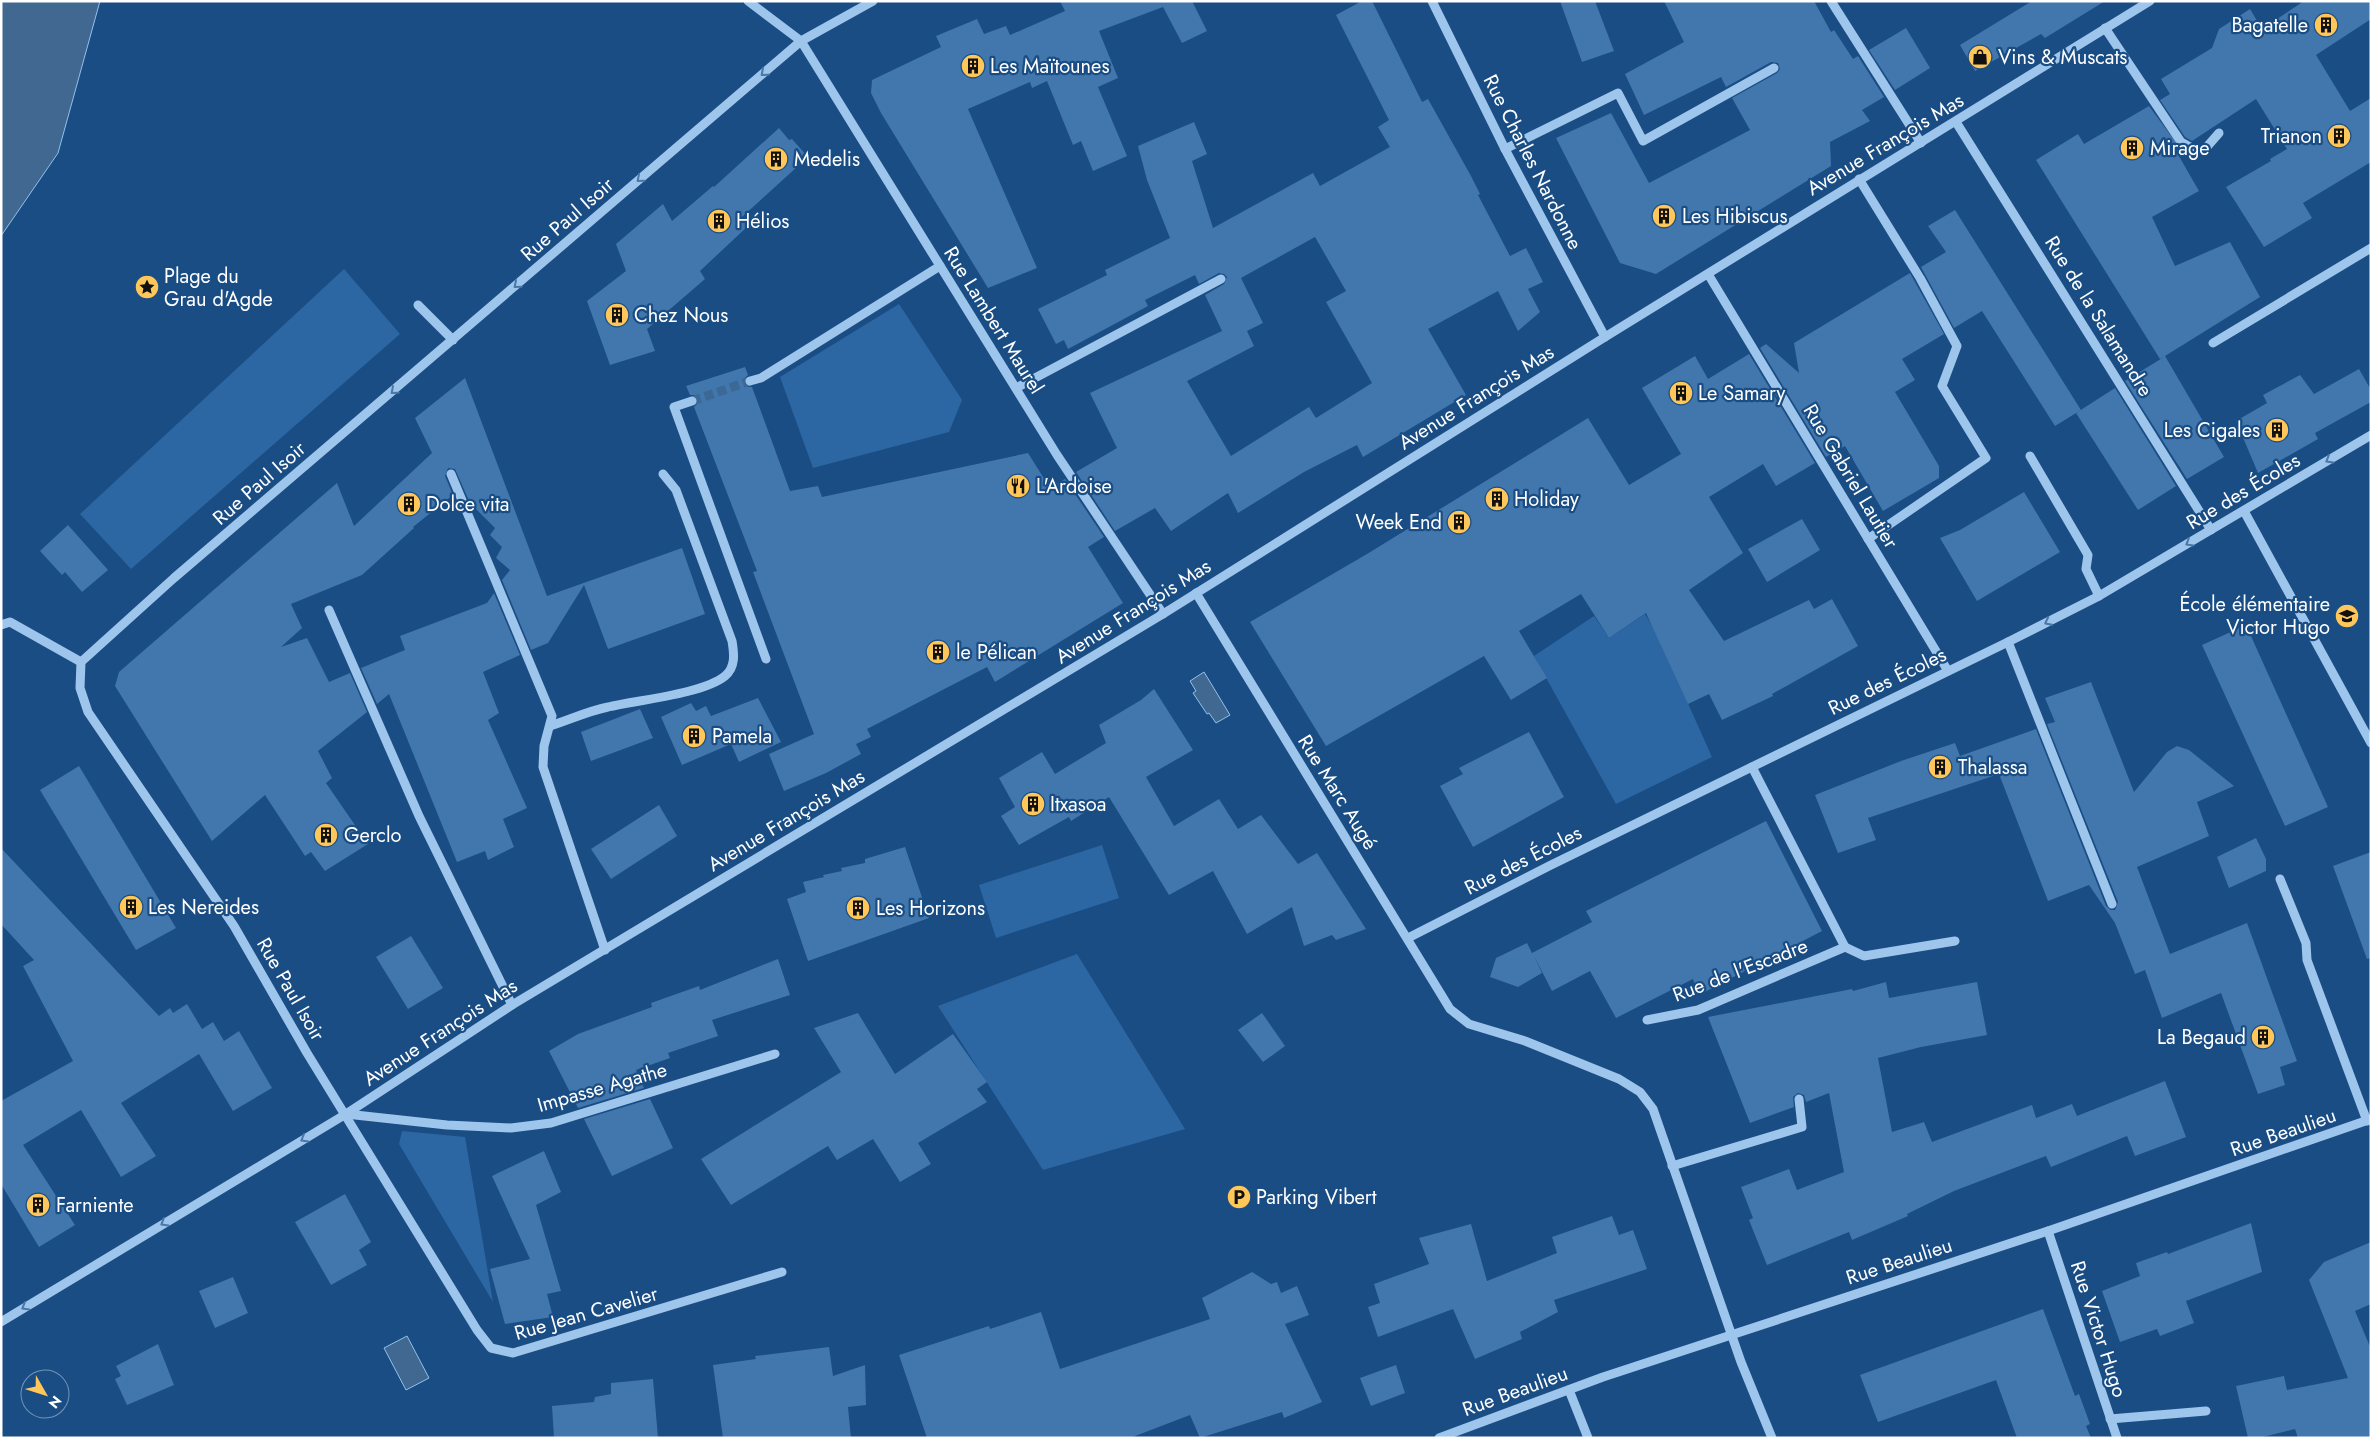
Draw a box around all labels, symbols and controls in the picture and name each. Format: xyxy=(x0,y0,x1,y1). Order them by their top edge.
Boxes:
place label: Bagatelle xyxy=(2232,11,2308,40)
building icon: Bagatelle xyxy=(2313,12,2339,38)
place label: Vins & Muscats xyxy=(1998,43,2127,72)
shop icon: Vins & Muscats xyxy=(1967,44,1993,70)
place label: Les Maïtounes xyxy=(990,52,1109,81)
building icon: Les Maïtounes xyxy=(960,53,986,79)
one-way arrow xyxy=(760,67,769,76)
street label: Rue Charles Nardonne xyxy=(1476,70,1589,255)
street label: Avenue François Mas xyxy=(1801,86,1969,203)
place label: Trianon xyxy=(2261,122,2322,151)
building icon: Trianon xyxy=(2326,123,2352,149)
place label: Mirage xyxy=(2150,134,2210,163)
building icon: Mirage xyxy=(2119,135,2145,161)
place label: Medelis xyxy=(794,145,860,174)
building icon: Medelis xyxy=(763,146,789,172)
street label: Rue Paul Isoir xyxy=(514,171,620,268)
one-way arrow xyxy=(637,173,646,182)
place label: Les Hibiscus xyxy=(1682,202,1788,231)
building icon: Les Hibiscus xyxy=(1651,203,1677,229)
place label: Hélios xyxy=(736,207,789,236)
building icon: Hélios xyxy=(706,208,732,234)
street label: Rue de la Salamandre xyxy=(2037,230,2160,402)
street label: Rue Lambert Maurel xyxy=(936,241,1051,400)
place label: Plage du Grau d'Agde xyxy=(164,262,273,314)
place icon: Plage du Grau d'Agde xyxy=(134,274,160,300)
one-way arrow xyxy=(514,279,523,287)
place label: Chez Nous xyxy=(634,301,728,330)
building icon: Chez Nous xyxy=(604,302,630,328)
street label: Avenue François Mas xyxy=(1393,338,1560,457)
place label: Le Samary xyxy=(1698,379,1786,408)
building icon: Le Samary xyxy=(1668,380,1694,406)
one-way arrow xyxy=(390,385,399,394)
street label: Rue Gabriel Lautier xyxy=(1796,399,1905,554)
place label: Les Cigales xyxy=(2164,416,2260,445)
building icon: Les Cigales xyxy=(2264,417,2290,443)
street label: Rue Paul Isoir xyxy=(206,435,312,532)
street label: Rue des Écoles xyxy=(2181,446,2306,537)
one-way arrow xyxy=(2325,453,2334,463)
place label: L'Ardoise xyxy=(1036,472,1112,501)
restaurant icon: L'Ardoise xyxy=(1005,473,1031,499)
place label: Holiday xyxy=(1514,485,1579,514)
building icon: Holiday xyxy=(1484,486,1510,512)
place label: Dolce vita xyxy=(426,490,509,519)
building icon: Dolce vita xyxy=(396,491,422,517)
place label: Week End xyxy=(1356,508,1442,537)
building icon: Week End xyxy=(1446,509,1472,535)
one-way arrow xyxy=(2186,536,2195,546)
street label: Avenue François Mas xyxy=(1050,552,1217,671)
place label: École élémentaire Victor Hugo xyxy=(2180,590,2330,642)
school or university icon: École élémentaire Victor Hugo xyxy=(2334,603,2360,629)
one-way arrow xyxy=(2044,616,2053,626)
place label: le Pélican xyxy=(956,638,1037,667)
building icon: le Pélican xyxy=(925,639,951,665)
street label: Rue des Écoles xyxy=(1823,640,1951,723)
place label: Pamela xyxy=(712,722,772,751)
building icon: Pamela xyxy=(681,723,707,749)
street label: Rue Marc Augé xyxy=(1291,729,1385,855)
place label: Thalassa xyxy=(1958,753,2027,782)
building icon: Thalassa xyxy=(1927,754,1953,780)
street label: Avenue François Mas xyxy=(702,762,870,879)
place label: Itxasoa xyxy=(1050,790,1106,819)
building icon: Itxasoa xyxy=(1020,791,1046,817)
street label: Rue des Écoles xyxy=(1460,818,1587,902)
place label: Gerclo xyxy=(344,821,402,850)
building icon: Gerclo xyxy=(313,822,339,848)
place label: Les Nereides xyxy=(148,893,259,922)
building icon: Les Nereides xyxy=(118,894,144,920)
place label: Les Horizons xyxy=(876,894,985,923)
building icon: Les Horizons xyxy=(845,895,871,921)
street label: Rue de l'Escadre xyxy=(1668,931,1812,1010)
street label: Rue Paul Isoir xyxy=(249,932,332,1046)
street label: Avenue François Mas xyxy=(358,972,523,1093)
place label: La Begaud xyxy=(2157,1023,2246,1052)
building icon: La Begaud xyxy=(2250,1024,2276,1050)
street label: Impasse Agathe xyxy=(534,1055,670,1120)
street label: Rue Beaulieu xyxy=(2226,1101,2340,1164)
one-way arrow xyxy=(300,1133,309,1143)
place label: Parking Vibert xyxy=(1256,1183,1377,1212)
parking icon: Parking Vibert xyxy=(1226,1184,1252,1210)
place label: Farniente xyxy=(56,1191,133,1220)
building icon: Farniente xyxy=(25,1192,51,1218)
one-way arrow xyxy=(161,1216,170,1226)
street label: Rue Beaulieu xyxy=(1842,1231,1956,1292)
street label: Rue Victor Hugo xyxy=(2063,1257,2134,1401)
street label: Rue Jean Cavelier xyxy=(511,1279,661,1348)
one-way arrow xyxy=(22,1301,31,1311)
street label: Rue Beaulieu xyxy=(1458,1359,1572,1424)
north arrow xyxy=(20,1369,70,1419)
text: N xyxy=(44,1392,66,1413)

